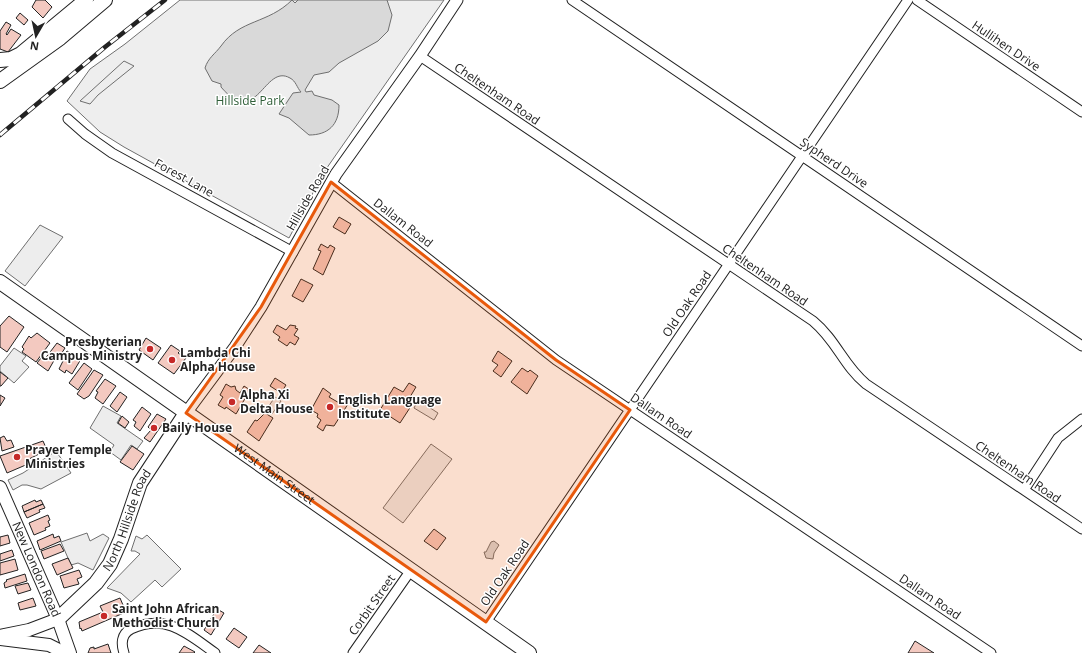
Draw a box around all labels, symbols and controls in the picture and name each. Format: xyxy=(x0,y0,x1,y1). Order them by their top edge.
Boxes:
north arrow xyxy=(16,16,56,56)
street label: Hullihen Drive xyxy=(969,16,1044,75)
text: N xyxy=(29,38,40,54)
street label: Cheltenham Road xyxy=(451,59,543,129)
park label: Hillside Park xyxy=(216,92,285,109)
street label: Sypherd Drive xyxy=(797,134,872,192)
street label: Forest Lane xyxy=(152,154,217,201)
street label: Hillside Road xyxy=(282,162,333,233)
street label: Dallam Road xyxy=(370,194,437,251)
street label: Cheltenham Road xyxy=(719,240,811,310)
street label: Old Oak Road xyxy=(658,267,715,340)
place label: Presbyterian Campus Ministry xyxy=(41,333,142,364)
marker: Presbyterian Campus Ministry xyxy=(145,344,155,354)
place label: Lambda Chi Alpha House xyxy=(180,344,255,375)
marker: Lambda Chi Alpha House xyxy=(167,355,177,365)
place label: Alpha Xi Delta House xyxy=(240,386,313,417)
street label: Dallam Road xyxy=(627,389,695,442)
place label: English Language Institute xyxy=(338,391,441,422)
marker: Alpha Xi Delta House xyxy=(227,397,237,407)
marker: English Language Institute xyxy=(325,402,335,412)
place label: Baily House xyxy=(162,419,232,436)
marker: Baily House xyxy=(149,423,159,433)
street label: Cheltenham Road xyxy=(972,437,1064,507)
street label: West Main Street xyxy=(231,440,319,508)
place label: Prayer Temple Ministries xyxy=(25,441,112,472)
marker: Prayer Temple Ministries xyxy=(12,452,22,462)
street label: North Hillside Road xyxy=(98,466,155,575)
street label: New London Road xyxy=(8,519,65,620)
street label: Old Oak Road xyxy=(476,536,533,609)
street label: Dallam Road xyxy=(896,570,964,623)
street label: Corbit Street xyxy=(344,571,399,639)
place label: Saint John African Methodist Church xyxy=(112,600,219,631)
marker: Saint John African Methodist Church xyxy=(99,611,109,621)

